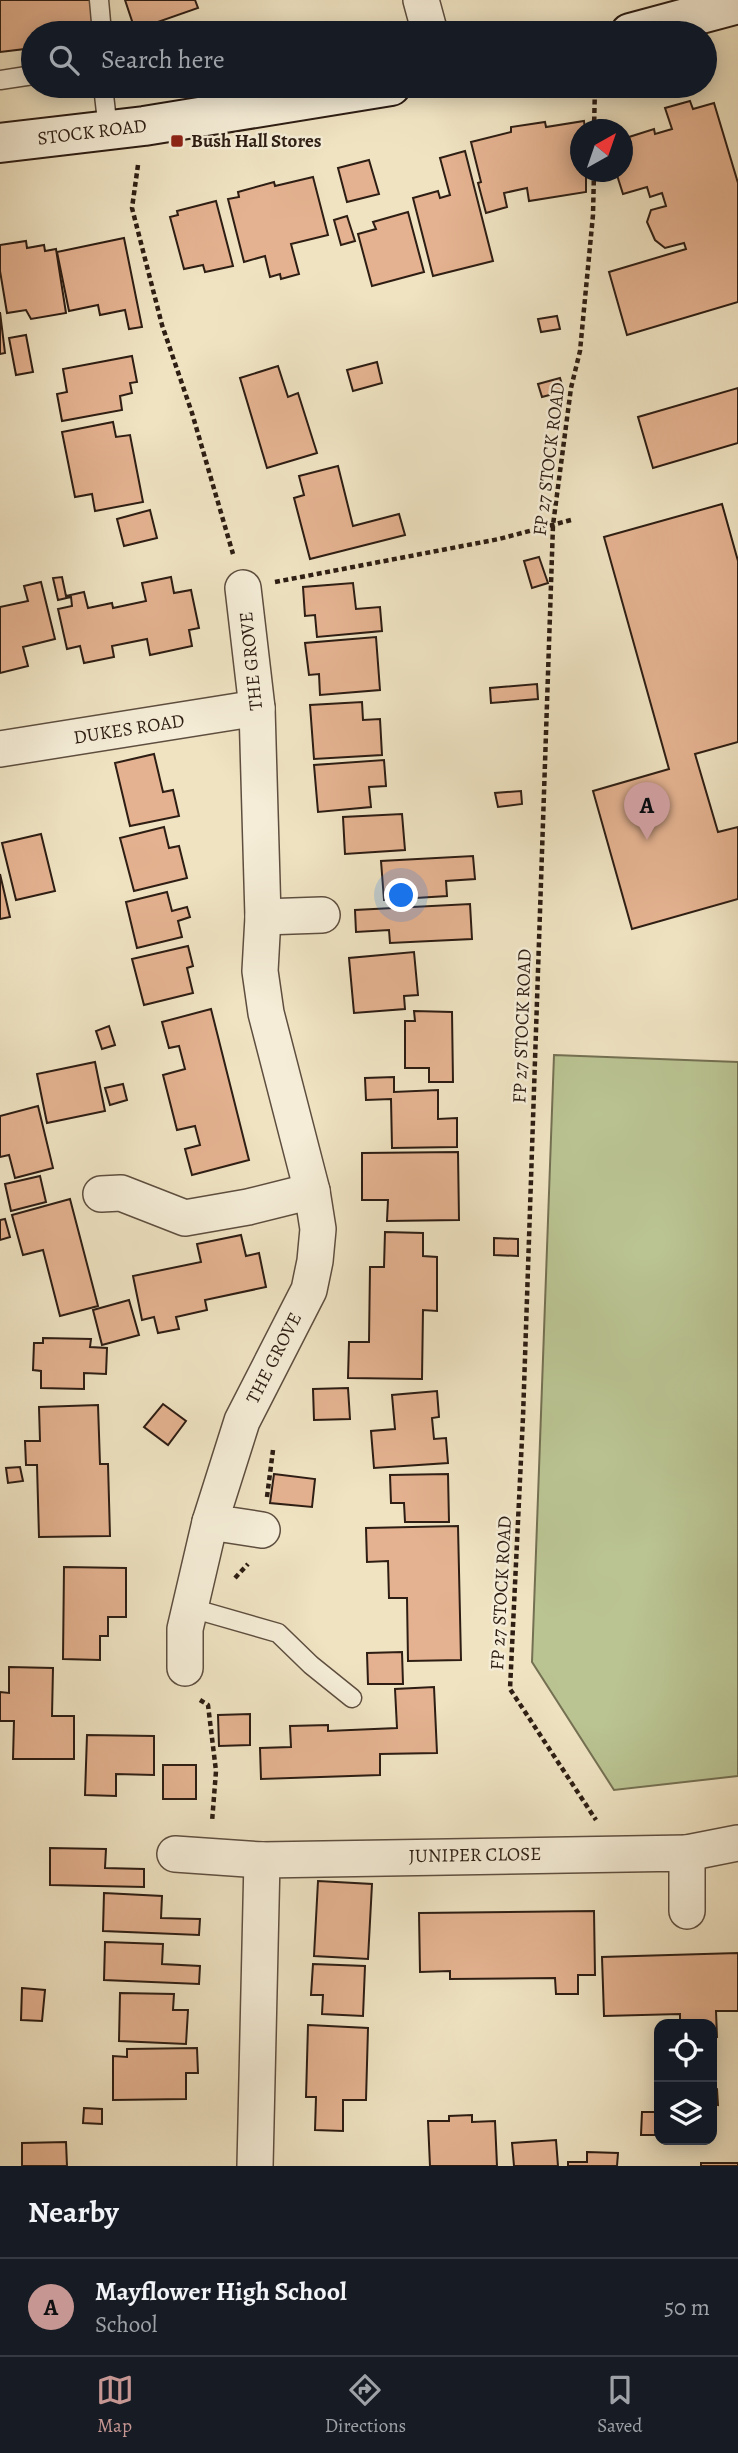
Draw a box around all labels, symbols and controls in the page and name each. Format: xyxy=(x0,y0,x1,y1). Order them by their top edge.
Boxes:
search box xyxy=(21,21,717,98)
icon: search xyxy=(45,41,83,79)
text: Search here xyxy=(101,42,225,77)
street label: STOCK ROAD xyxy=(36,112,148,152)
north arrow xyxy=(570,119,633,182)
place label: Bush Hall Stores xyxy=(191,128,322,154)
marker: Bush Hall Stores xyxy=(169,133,185,149)
street label: FP 27 STOCK ROAD xyxy=(527,381,571,537)
street label: THE GROVE xyxy=(233,610,269,712)
street label: DUKES ROAD xyxy=(72,707,186,751)
pin: A xyxy=(624,782,670,840)
your location xyxy=(384,878,418,912)
street label: FP 27 STOCK ROAD xyxy=(506,948,538,1104)
street label: THE GROVE xyxy=(240,1308,308,1408)
street label: FP 27 STOCK ROAD xyxy=(484,1515,518,1671)
street label: JUNIPER CLOSE xyxy=(408,1841,542,1869)
map controls xyxy=(654,2019,717,2145)
button: locate xyxy=(654,2019,717,2082)
button: layers xyxy=(654,2082,717,2145)
text: Nearby xyxy=(28,2192,119,2232)
text: Mayflower High School xyxy=(95,2274,347,2309)
text: A xyxy=(44,2292,58,2323)
text: 50 m xyxy=(664,2292,710,2323)
text: School xyxy=(95,2309,157,2340)
tab: Map xyxy=(96,2371,134,2439)
tab: Directions xyxy=(325,2371,406,2439)
tab: Saved xyxy=(597,2371,642,2439)

